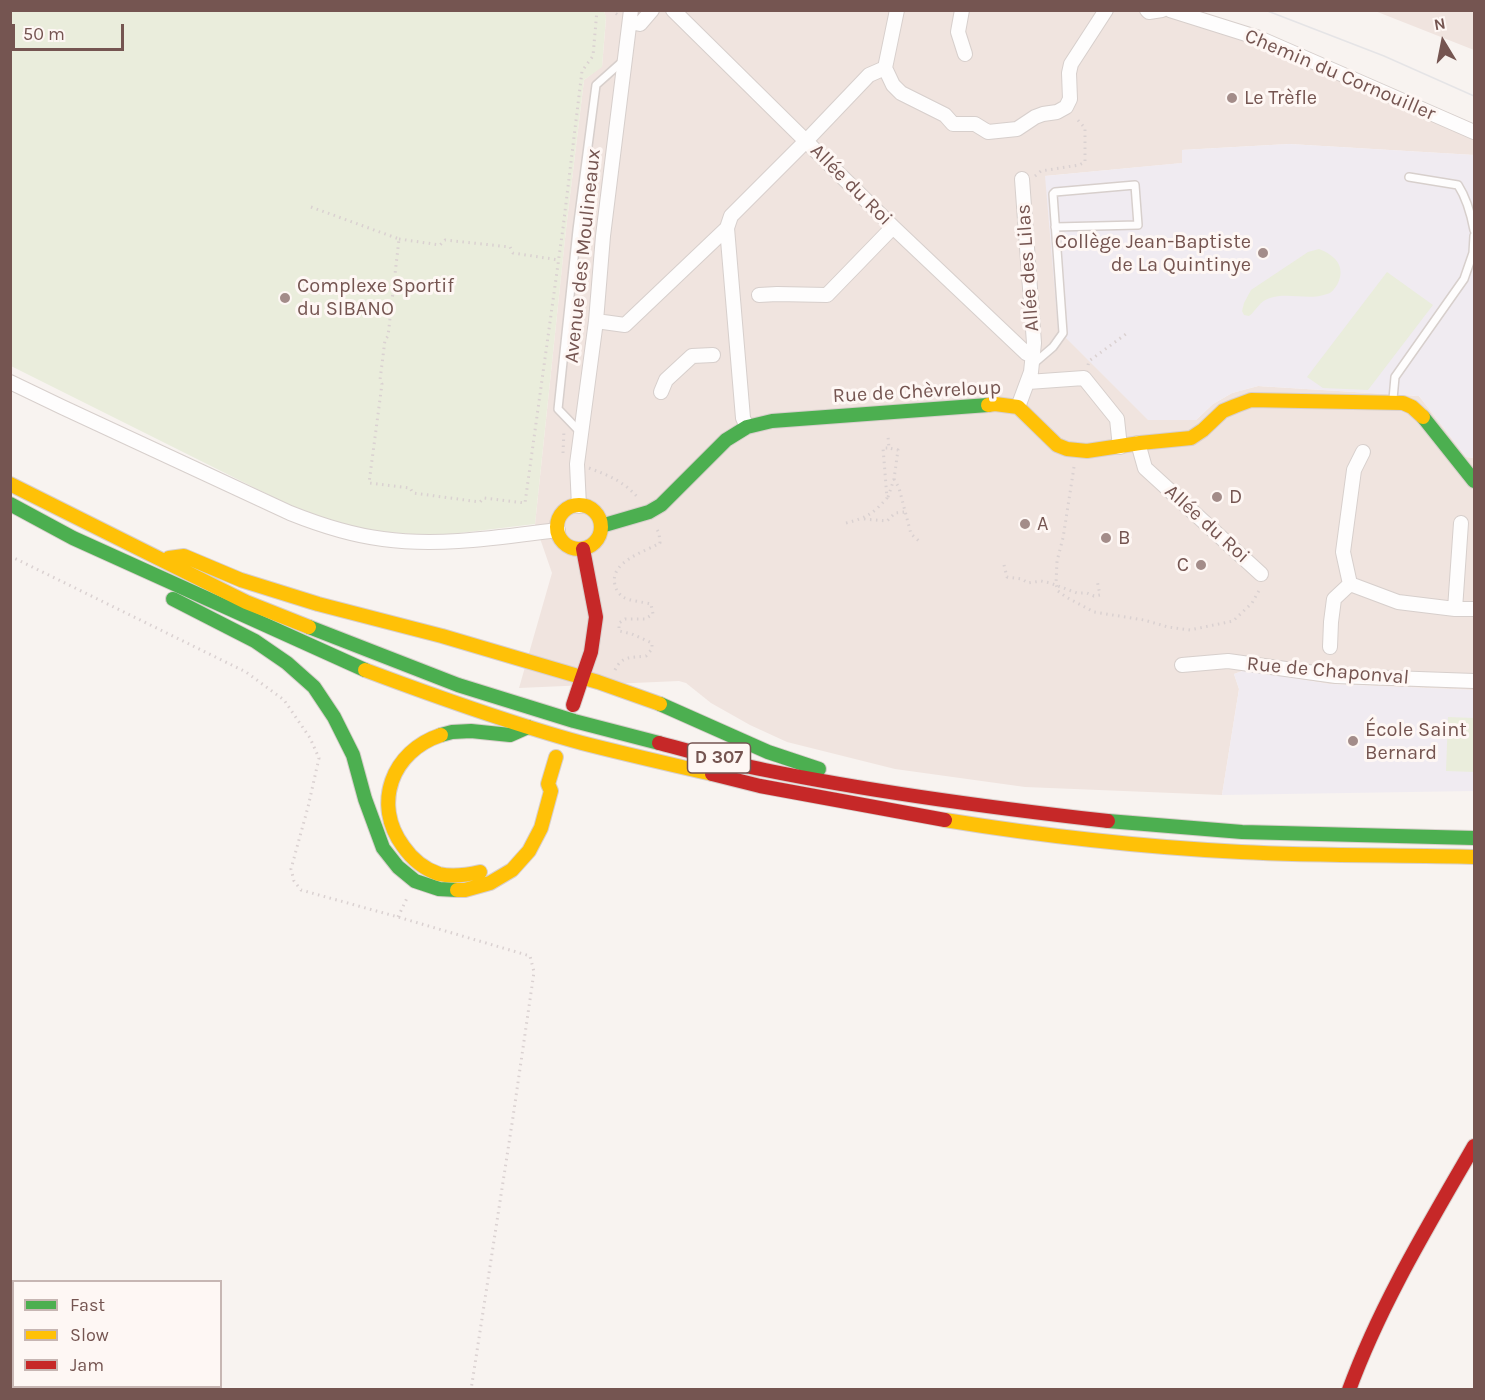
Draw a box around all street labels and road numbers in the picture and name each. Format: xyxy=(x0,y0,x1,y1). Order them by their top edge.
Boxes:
street label: Chemin du Cornouiller xyxy=(1241,24,1439,126)
street label: Allée du Roi xyxy=(805,139,897,231)
street label: Avenue des Moulineaux xyxy=(560,148,606,364)
street label: Allée des Lilas xyxy=(1012,203,1044,333)
street label: Rue de Chèvreloup xyxy=(832,376,1002,408)
street label: Allée du Roi xyxy=(1160,480,1254,568)
street label: Rue de Chaponval xyxy=(1246,652,1410,690)
road number: D 307 xyxy=(688,743,750,773)

